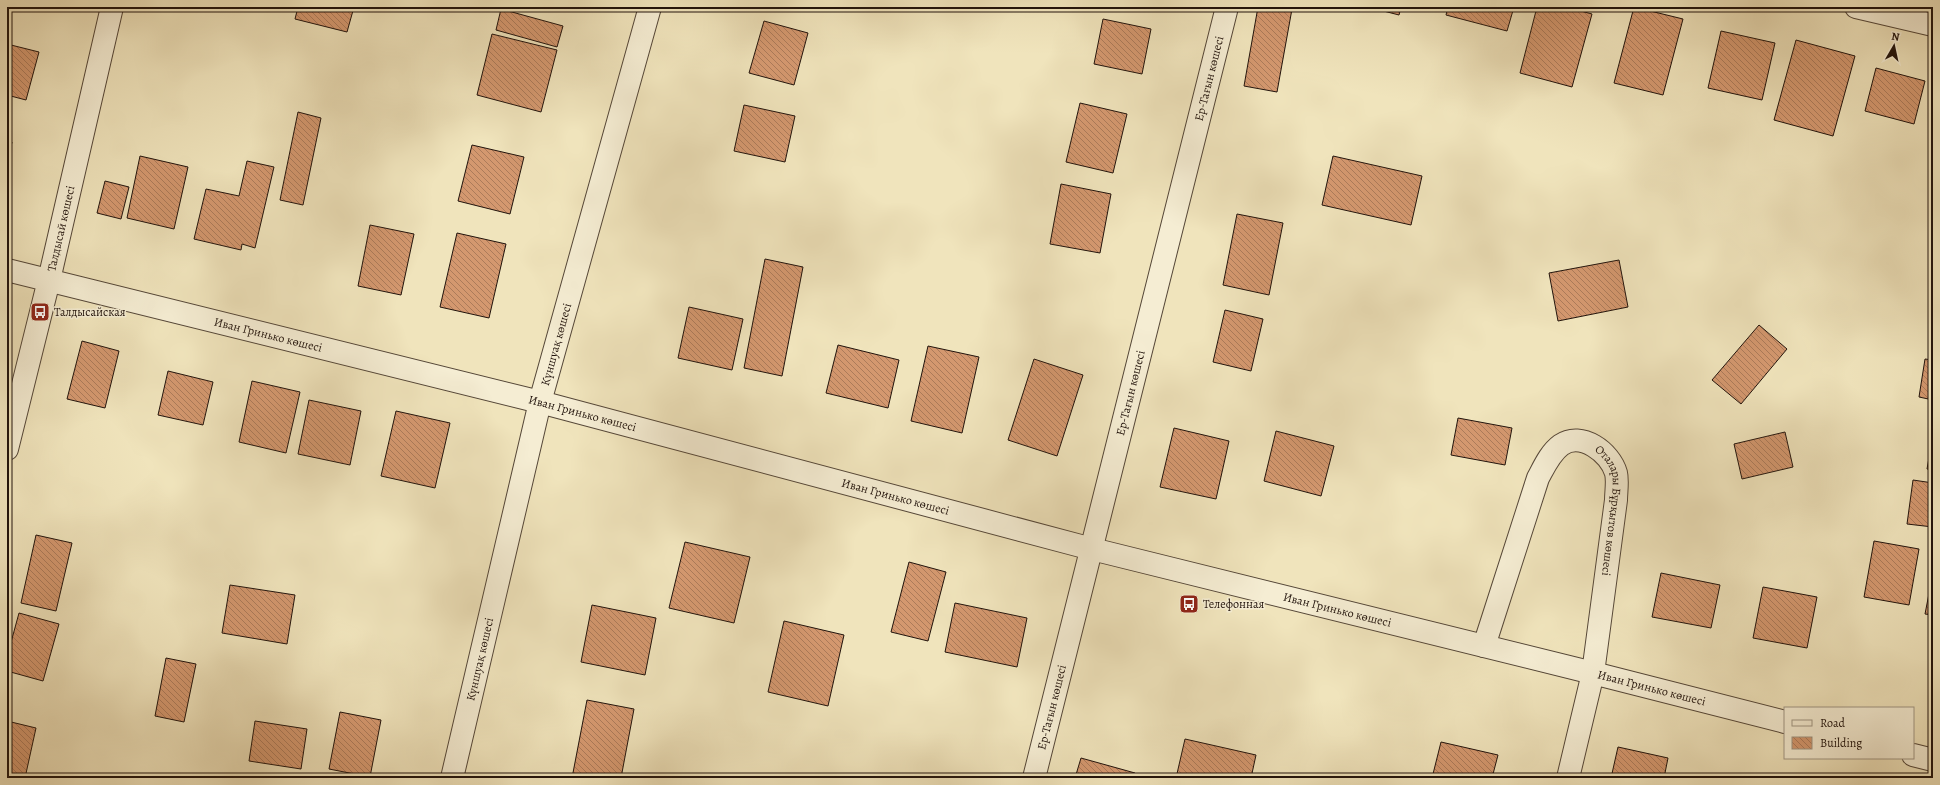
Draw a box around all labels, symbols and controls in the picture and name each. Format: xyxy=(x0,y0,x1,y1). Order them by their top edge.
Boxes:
north arrow xyxy=(1874,26,1914,66)
text: N xyxy=(1890,29,1901,45)
street label: Ер-Тағын көшесі xyxy=(1191,34,1227,123)
street label: Талдысай көшесі xyxy=(43,184,79,273)
bus stop icon: Талдысайская xyxy=(29,301,51,323)
street label: Күншуақ көшесі xyxy=(537,301,575,387)
place label: Талдысайская xyxy=(54,304,126,320)
street label: Иван Гринько көшесі xyxy=(212,314,324,356)
street label: Ер-Тағын көшесі xyxy=(1112,349,1149,437)
street label: Иван Гринько көшесі xyxy=(527,391,638,435)
street label: Оталары Бұрқытов көшесі xyxy=(1592,441,1625,577)
street label: Иван Гринько көшесі xyxy=(840,475,951,519)
street label: Иван Гринько көшесі xyxy=(1281,589,1393,631)
bus stop icon: Телефонная xyxy=(1178,593,1200,615)
place label: Телефонная xyxy=(1203,596,1265,612)
street label: Күншуақ көшесі xyxy=(462,616,497,702)
street label: Ер-Тағын көшесі xyxy=(1033,663,1070,751)
street label: Иван Гринько көшесі xyxy=(1596,666,1707,709)
legend xyxy=(1784,707,1914,759)
text: Road xyxy=(1820,715,1846,731)
text: Building xyxy=(1820,735,1862,751)

